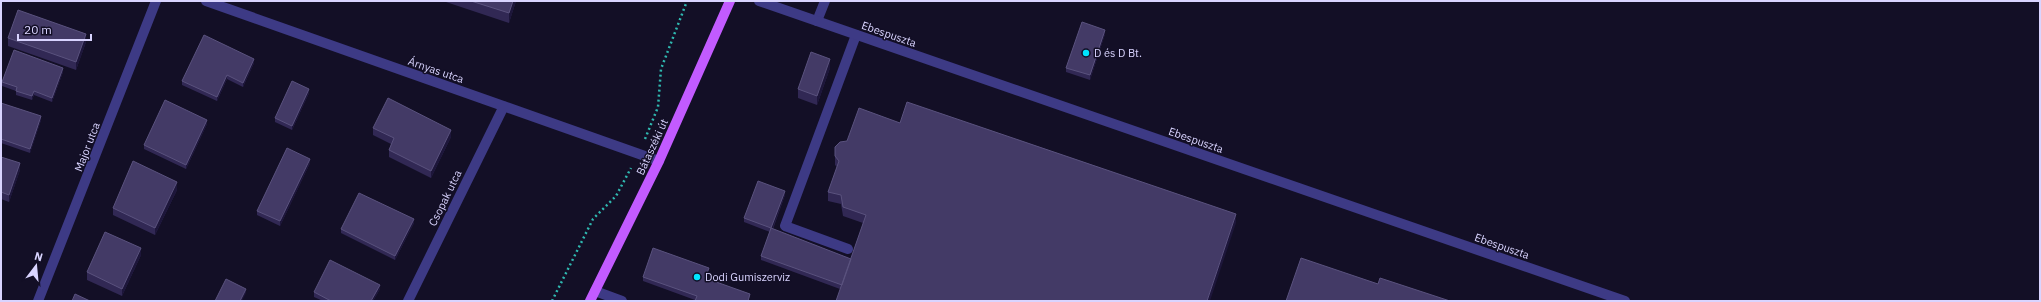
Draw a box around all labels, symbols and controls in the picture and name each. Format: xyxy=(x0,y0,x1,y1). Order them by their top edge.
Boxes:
scale bar xyxy=(18,16,91,42)
street label: Ebespuszta xyxy=(860,18,918,50)
text: 20 m xyxy=(24,22,52,37)
place label: D és D Bt. xyxy=(1094,46,1142,60)
marker: D és D Bt. xyxy=(1081,48,1091,58)
street label: Árnyas utca xyxy=(406,54,466,86)
street label: Bátaszéki út xyxy=(633,117,671,177)
street label: Major utca xyxy=(71,120,103,174)
street label: Ebespuszta xyxy=(1167,124,1225,156)
street label: Csopak utca xyxy=(425,168,465,228)
street label: Ebespuszta xyxy=(1473,230,1531,262)
north arrow xyxy=(16,246,56,286)
text: N xyxy=(33,249,45,264)
place label: Dodi Gumiszerviz xyxy=(705,270,790,284)
marker: Dodi Gumiszerviz xyxy=(692,272,702,282)

